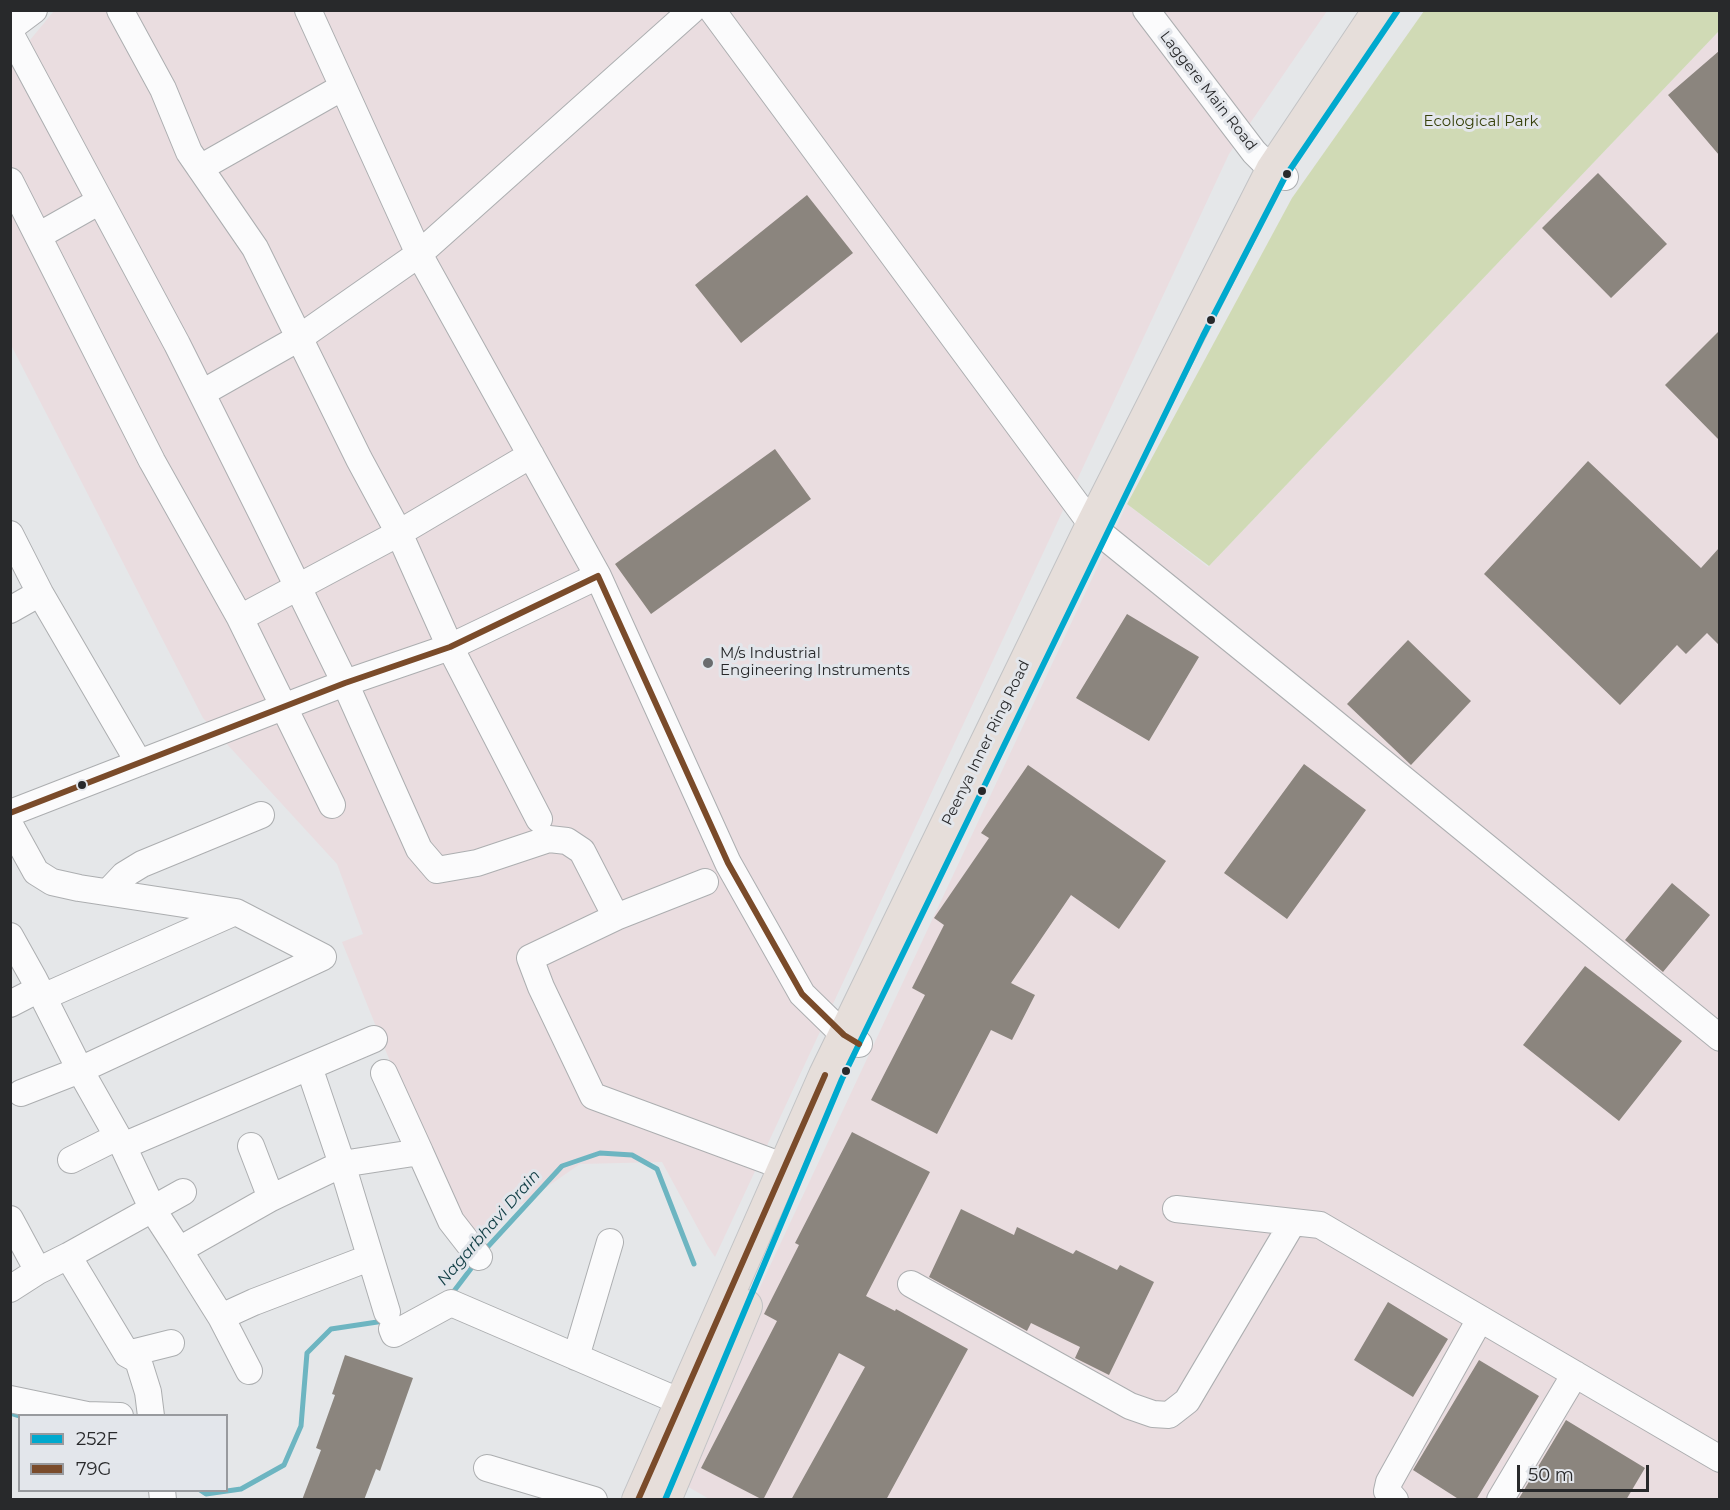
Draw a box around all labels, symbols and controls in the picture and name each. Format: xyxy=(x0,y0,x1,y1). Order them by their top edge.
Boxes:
street label: Laggere Main Road xyxy=(1156,28,1260,154)
park label: Ecological Park xyxy=(1424,113,1538,131)
unlabelled marker xyxy=(1281,168,1293,180)
unlabelled marker xyxy=(1205,314,1217,326)
place label: M/s Industrial Engineering Instruments xyxy=(720,645,910,680)
marker: M/s Industrial Engineering Instruments xyxy=(701,656,715,670)
street label: Peenya Inner Ring Road xyxy=(938,658,1034,828)
unlabelled marker xyxy=(76,779,88,791)
unlabelled marker xyxy=(976,785,988,797)
unlabelled marker xyxy=(840,1065,852,1077)
water label: Nagarbhavi Drain xyxy=(434,1166,544,1290)
legend xyxy=(18,1414,228,1492)
text: 252F xyxy=(76,1428,118,1450)
scale bar xyxy=(1520,1453,1652,1491)
text: 79G xyxy=(76,1458,111,1480)
text: 50 m xyxy=(1528,1464,1574,1486)

